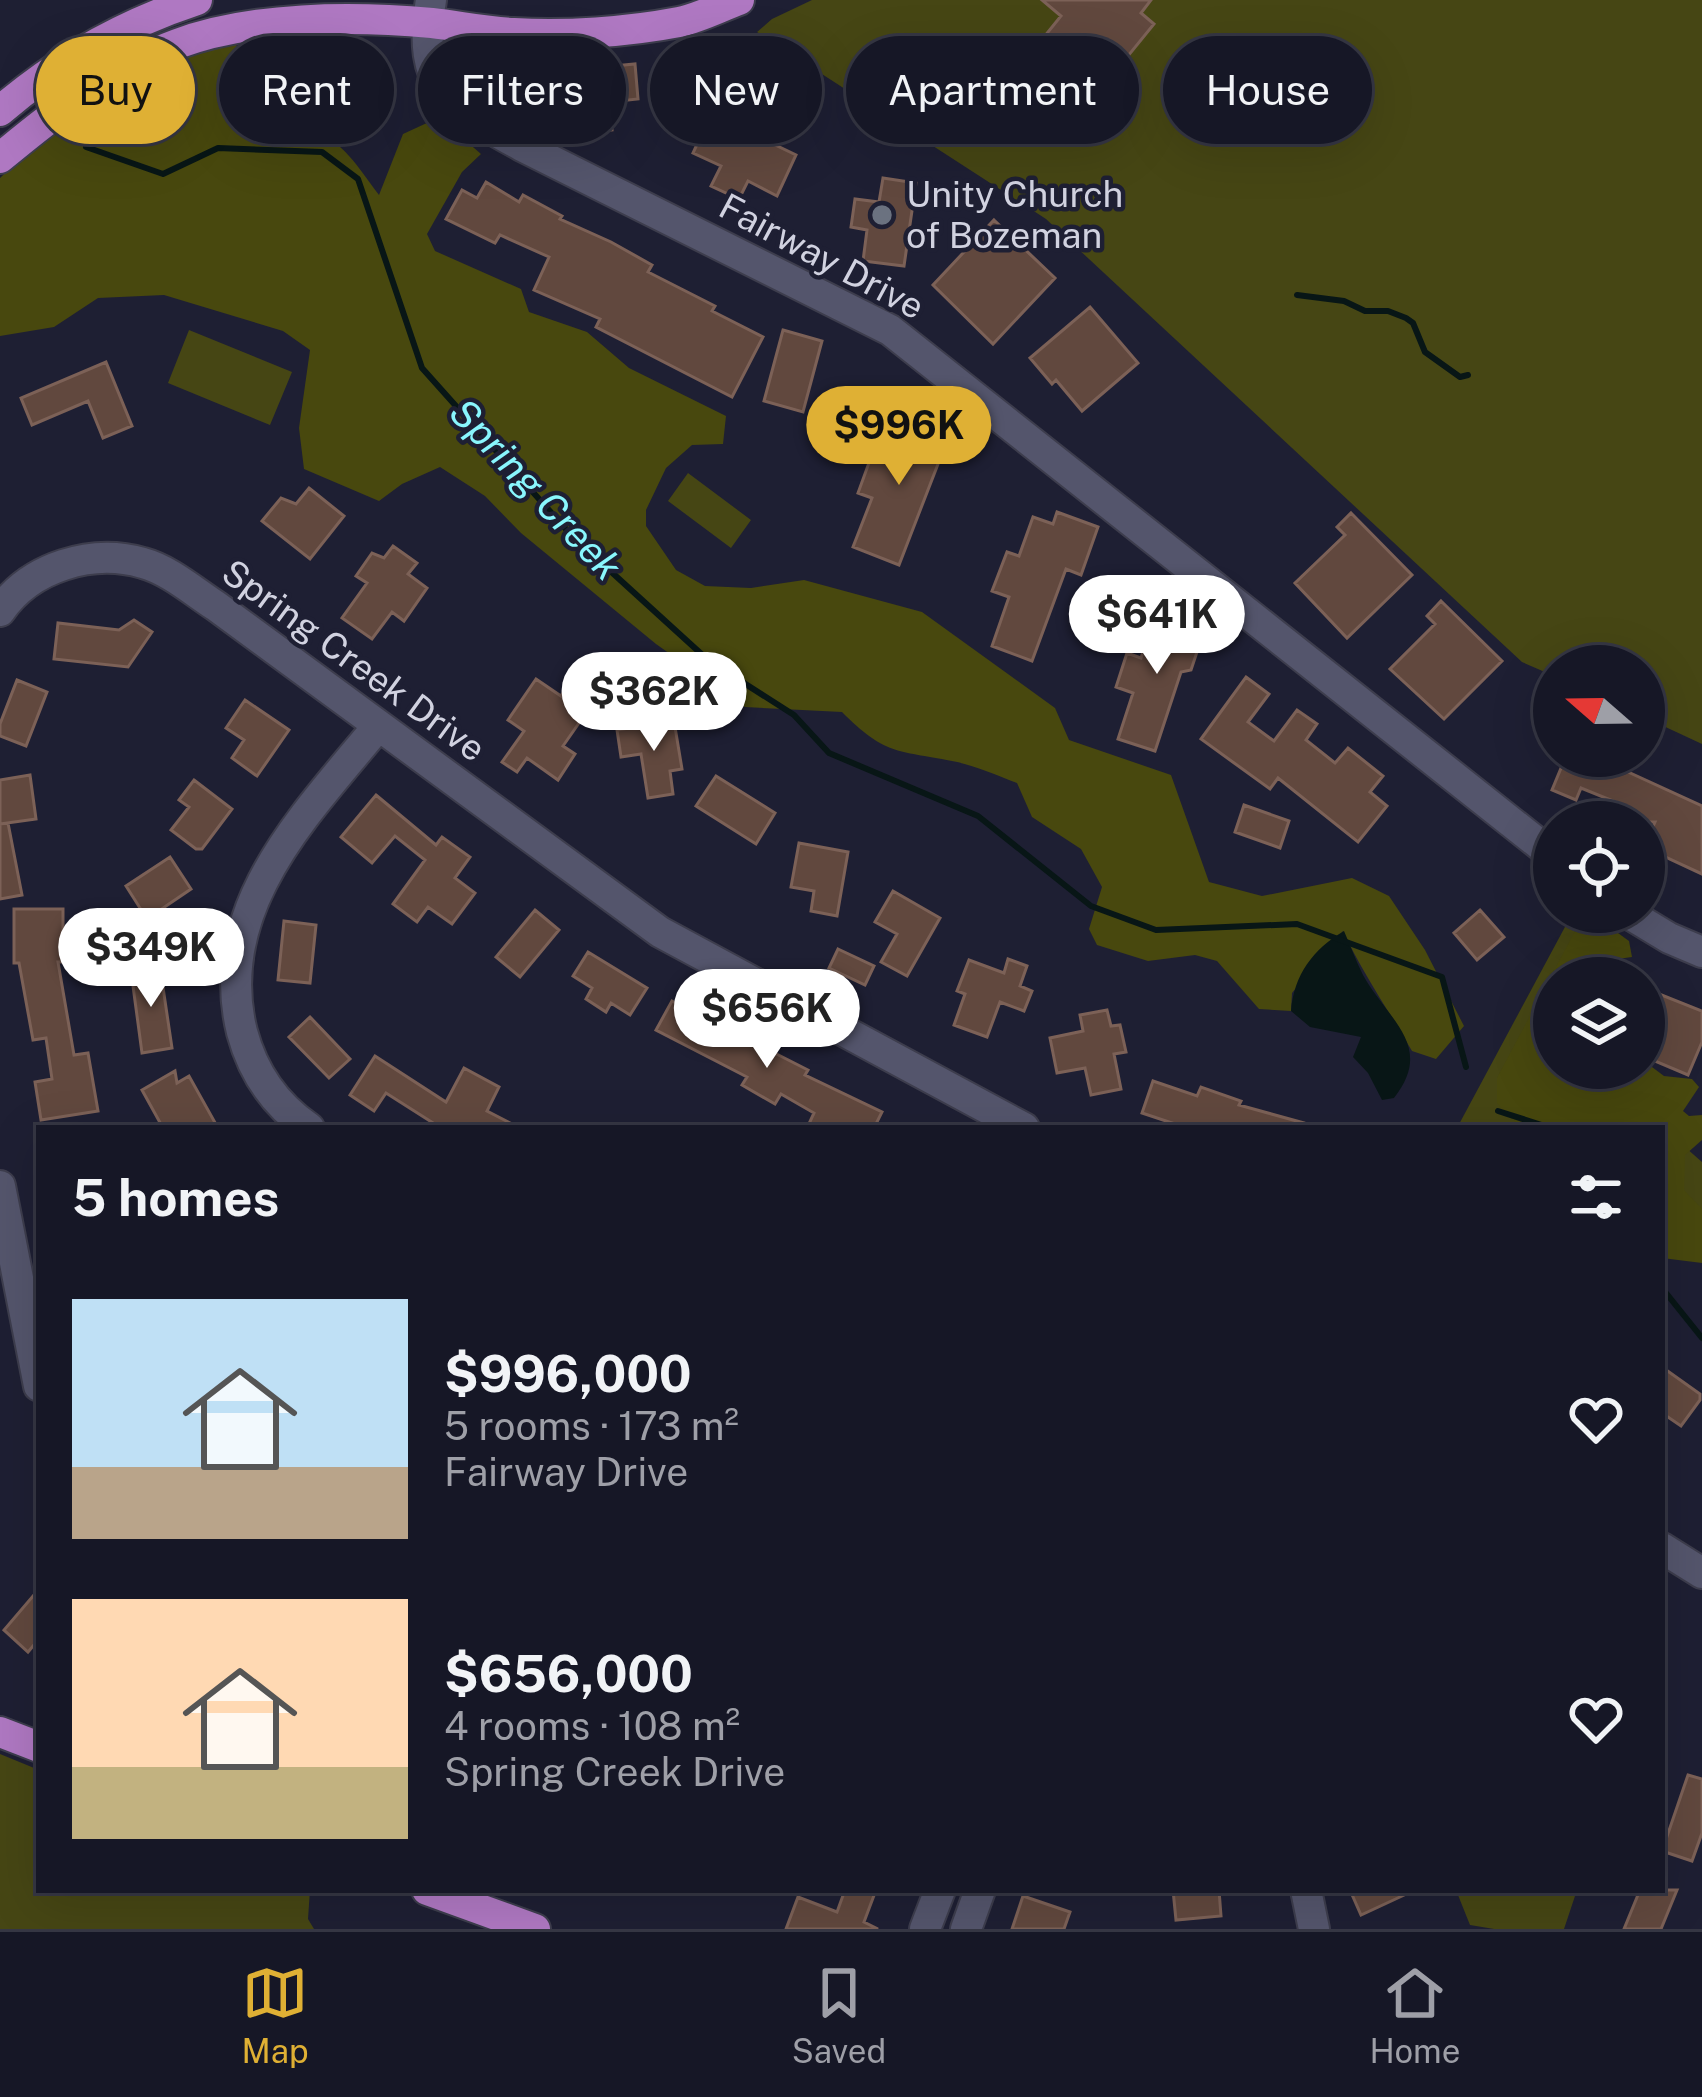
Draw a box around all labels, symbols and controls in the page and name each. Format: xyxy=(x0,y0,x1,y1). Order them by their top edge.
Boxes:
chip: Buy xyxy=(36,36,195,144)
chip: Rent xyxy=(219,36,394,144)
chip: Filters xyxy=(418,36,626,144)
chip: New xyxy=(650,36,822,144)
chip: Apartment xyxy=(846,36,1139,144)
chip: House xyxy=(1163,36,1372,144)
place label: Unity Church of Bozeman xyxy=(906,173,1123,256)
street label: Fairway Drive xyxy=(713,184,931,328)
marker: Unity Church of Bozeman xyxy=(869,202,895,228)
pin: $996K xyxy=(815,386,983,488)
water label: Spring Creek xyxy=(440,389,632,589)
text: $996K xyxy=(833,402,965,448)
street label: Spring Creek Drive xyxy=(214,550,494,770)
pin: $641K xyxy=(1073,575,1241,677)
text: $641K xyxy=(1096,591,1218,637)
north arrow xyxy=(1533,645,1665,777)
map controls xyxy=(1533,645,1665,1089)
pin: $362K xyxy=(570,652,738,754)
text: $362K xyxy=(589,668,719,714)
button: locate xyxy=(1533,801,1665,933)
pin: $349K xyxy=(67,908,235,1010)
text: $349K xyxy=(85,924,217,970)
button: layers xyxy=(1533,957,1665,1089)
pin: $656K xyxy=(683,969,851,1071)
text: $656K xyxy=(701,985,833,1031)
icon: filters xyxy=(1563,1164,1629,1230)
text: 5 homes xyxy=(72,1168,279,1227)
text: $996,000 xyxy=(444,1344,692,1403)
icon: home xyxy=(168,1347,312,1491)
icon: heart xyxy=(1563,1386,1629,1452)
text: 5 rooms · 173 m² xyxy=(444,1403,739,1449)
text: Fairway Drive xyxy=(444,1449,688,1495)
text: $656,000 xyxy=(444,1644,693,1703)
icon: home xyxy=(168,1647,312,1791)
icon: heart xyxy=(1563,1686,1629,1752)
text: 4 rooms · 108 m² xyxy=(444,1703,740,1749)
text: Spring Creek Drive xyxy=(444,1749,785,1795)
tab: Map xyxy=(242,1960,309,2070)
tab: Saved xyxy=(792,1960,886,2070)
tab: Home xyxy=(1369,1960,1460,2070)

